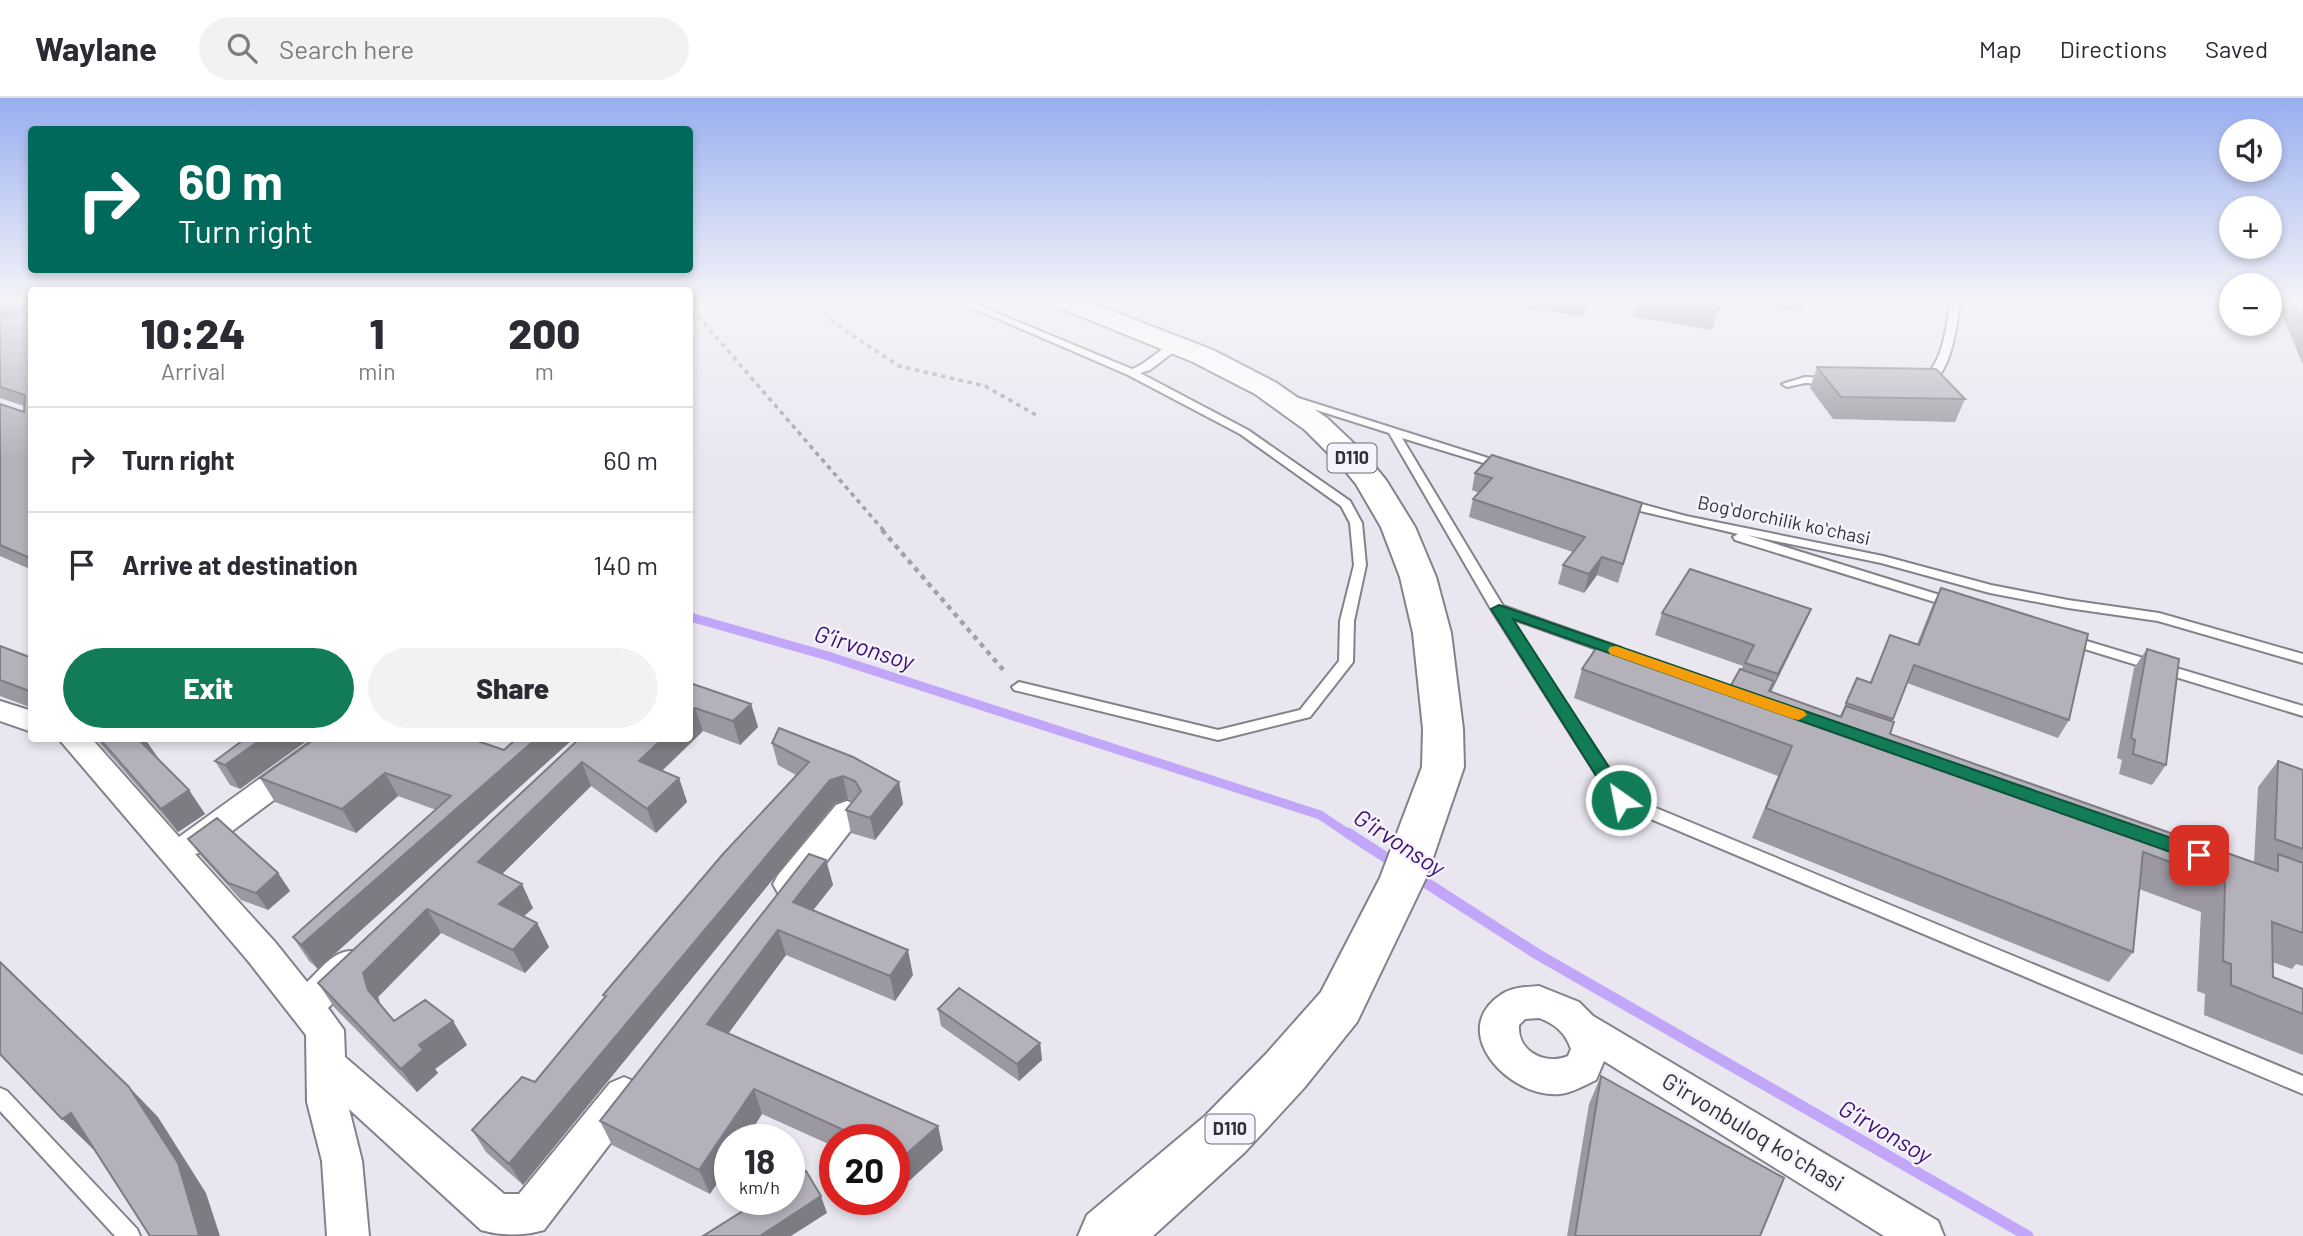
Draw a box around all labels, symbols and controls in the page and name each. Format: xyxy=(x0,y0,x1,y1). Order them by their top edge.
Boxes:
search box xyxy=(199,17,689,80)
text: Waylane xyxy=(35,28,157,68)
icon: search xyxy=(223,29,261,67)
text: Search here xyxy=(279,33,414,64)
text: Map xyxy=(1979,34,2022,63)
text: Directions xyxy=(2060,34,2167,63)
text: Saved xyxy=(2205,34,2268,63)
map controls xyxy=(2219,119,2282,336)
button: sound xyxy=(2219,119,2282,182)
text: 60 m xyxy=(178,151,283,210)
icon: right xyxy=(63,154,154,245)
button: + xyxy=(2219,196,2282,259)
text: Turn right xyxy=(178,211,313,249)
button: − xyxy=(2219,273,2282,336)
text: 10:24 xyxy=(141,307,245,357)
text: 1 xyxy=(369,307,384,357)
text: 200 xyxy=(508,307,580,357)
text: Arrival xyxy=(161,357,225,385)
text: min xyxy=(358,357,396,385)
text: m xyxy=(535,357,554,385)
icon: right xyxy=(63,441,101,479)
text: Turn right xyxy=(122,444,235,475)
text: 60 m xyxy=(603,444,658,475)
road number: D110 xyxy=(1328,444,1376,472)
street label: Bogʻdorchilik koʻchasi xyxy=(1696,490,1873,549)
icon: arrive xyxy=(63,546,101,584)
text: Arrive at destination xyxy=(122,549,358,580)
text: 140 m xyxy=(593,549,658,580)
water label: G‘irvonsoy xyxy=(811,618,919,676)
button: Exit xyxy=(63,648,354,728)
button: Share xyxy=(368,648,658,728)
position arrow xyxy=(1584,763,1658,837)
water label: G‘irvonsoy xyxy=(1349,802,1452,883)
pin xyxy=(2169,825,2229,885)
icon: arrive xyxy=(2180,836,2218,874)
street label: Gʻirvonbuloq koʻchasi xyxy=(1657,1066,1850,1197)
water label: G‘irvonsoy xyxy=(1834,1092,1939,1170)
road number: D110 xyxy=(1206,1114,1254,1144)
speed limit sign: 20 xyxy=(819,1124,910,1215)
text: 18 xyxy=(744,1139,775,1181)
text: km/h xyxy=(739,1176,780,1198)

